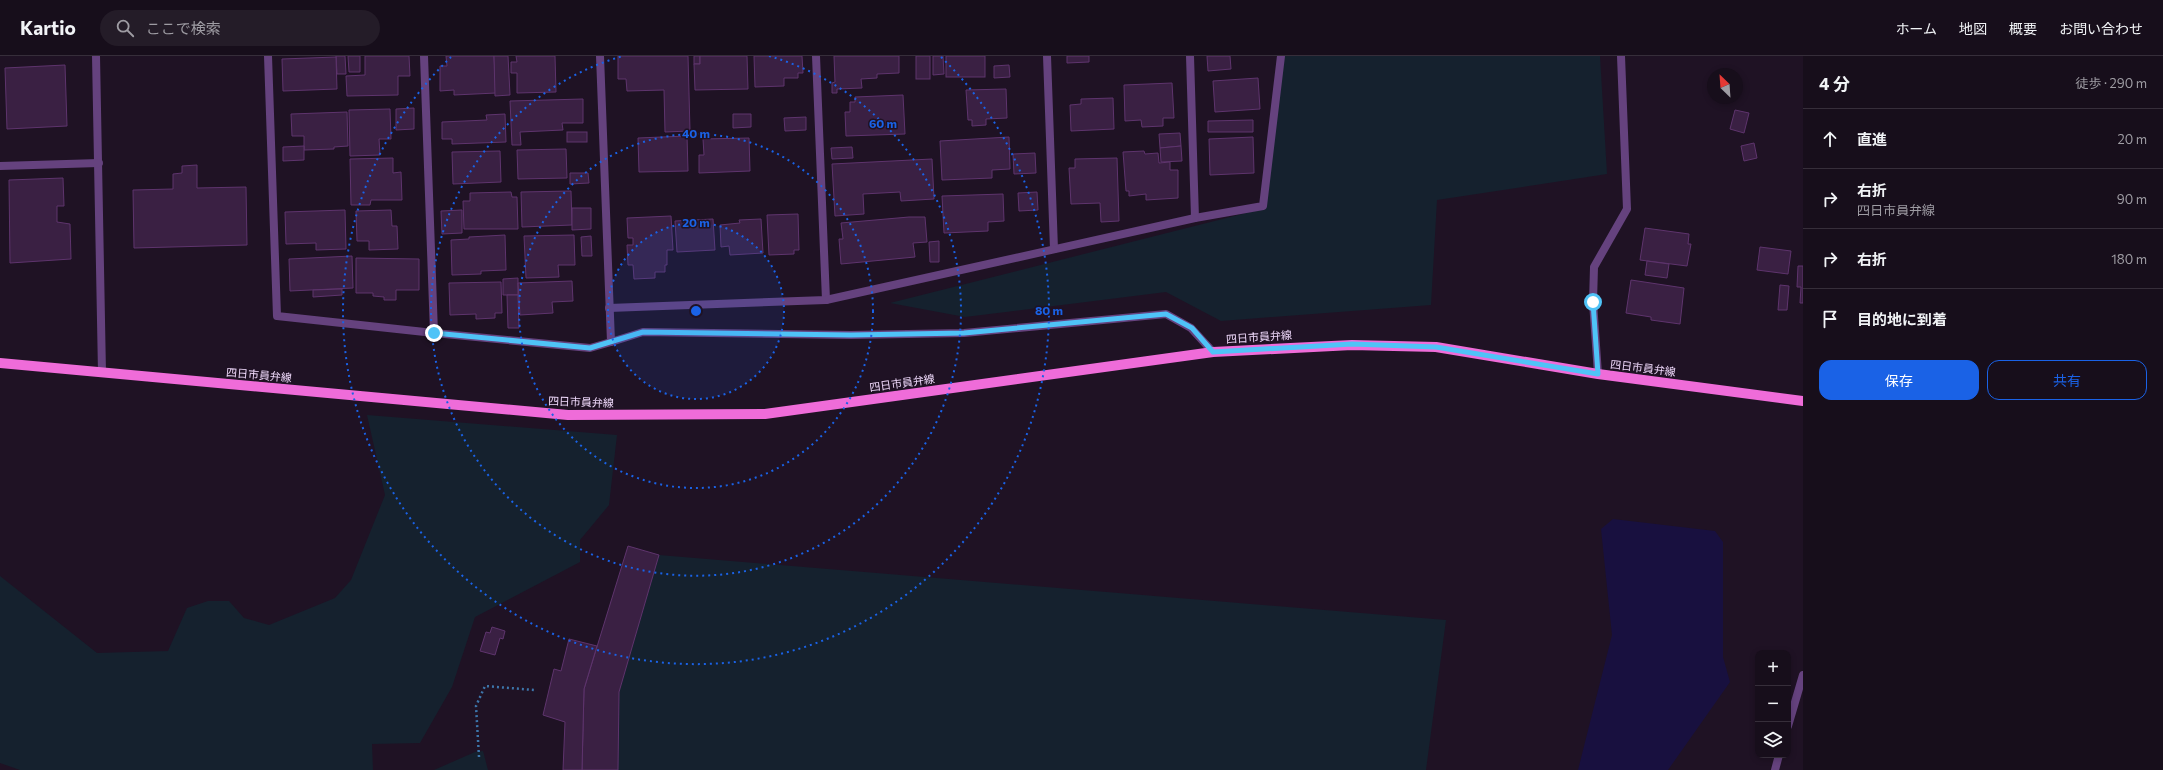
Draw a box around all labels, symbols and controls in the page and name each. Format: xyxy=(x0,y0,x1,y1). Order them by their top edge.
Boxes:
search box xyxy=(100,10,380,46)
text: Kartio xyxy=(20,16,76,39)
icon: search xyxy=(114,17,136,39)
text: ここで検索 xyxy=(146,19,221,37)
text: ホーム xyxy=(1895,20,1937,37)
text: 地図 xyxy=(1959,20,1987,37)
text: 概要 xyxy=(2009,20,2037,37)
text: お問い合わせ xyxy=(2059,20,2143,37)
north arrow xyxy=(1707,68,1743,104)
text: 4 分 xyxy=(1819,73,1850,94)
text: 徒歩 · 290 m xyxy=(2076,75,2147,91)
text: 60 m xyxy=(869,116,897,130)
text: 40 m xyxy=(682,126,710,140)
icon: ahead xyxy=(1819,128,1841,150)
text: 直進 xyxy=(1857,130,1887,148)
text: 20 m xyxy=(2118,131,2147,147)
text: 右折 xyxy=(1857,181,1887,199)
icon: right xyxy=(1819,188,1841,210)
text: 90 m xyxy=(2117,191,2147,207)
text: 四日市員弁線 xyxy=(1857,202,1935,218)
text: 20 m xyxy=(682,215,710,229)
icon: right xyxy=(1819,248,1841,270)
text: 右折 xyxy=(1857,250,1887,268)
text: 180 m xyxy=(2111,251,2147,267)
route start xyxy=(1584,293,1602,311)
text: 80 m xyxy=(1035,303,1063,317)
centre of rings xyxy=(689,304,703,318)
icon: arrive xyxy=(1819,308,1841,330)
text: 目的地に到着 xyxy=(1857,310,1947,328)
route end xyxy=(425,324,443,342)
street label: 四日市員弁線 xyxy=(1226,328,1292,345)
street label: 四日市員弁線 xyxy=(1610,357,1677,378)
button: 保存 xyxy=(1819,360,1979,400)
button: 共有 xyxy=(1987,360,2147,400)
street label: 四日市員弁線 xyxy=(226,365,292,384)
street label: 四日市員弁線 xyxy=(868,371,936,394)
street label: 四日市員弁線 xyxy=(548,394,614,409)
map controls xyxy=(1755,650,1791,758)
button: + xyxy=(1755,650,1791,686)
button: − xyxy=(1755,686,1791,722)
button: layers xyxy=(1755,722,1791,758)

